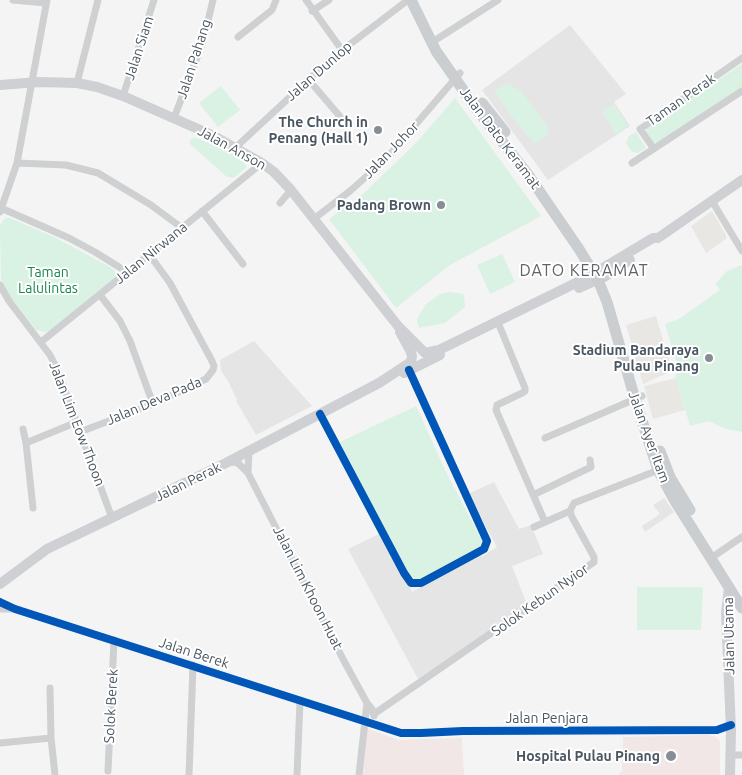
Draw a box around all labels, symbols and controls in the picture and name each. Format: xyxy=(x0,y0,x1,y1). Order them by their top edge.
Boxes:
street label: Jalan Siam xyxy=(121,14,157,82)
street label: Jalan Pahang xyxy=(173,17,215,101)
street label: Jalan Dunlop xyxy=(283,38,355,104)
street label: Taman Perak xyxy=(643,70,719,130)
street label: Jalan Dato Keramat xyxy=(456,84,544,192)
place label: The Church in Penang (Hall 1) xyxy=(269,114,368,146)
street label: Jalan Johor xyxy=(360,118,422,182)
street label: Jalan Anson xyxy=(195,122,269,174)
marker: The Church in Penang (Hall 1) xyxy=(372,124,384,136)
place label: Padang Brown xyxy=(337,197,431,213)
marker: Padang Brown xyxy=(435,199,447,211)
street label: Jalan Nirwana xyxy=(111,219,191,287)
district label: DATO KERAMAT xyxy=(518,261,650,281)
park label: Taman Lalulintas xyxy=(18,264,78,296)
place label: Stadium Bandaraya Pulau Pinang xyxy=(573,342,699,374)
marker: Stadium Bandaraya Pulau Pinang xyxy=(703,352,715,364)
street label: Jalan Lim Eow Thoon xyxy=(45,359,109,489)
street label: Jalan Deva Pada xyxy=(104,373,204,429)
street label: Jalan Ayer Itam xyxy=(625,389,673,485)
street label: Jalan Perak xyxy=(152,459,224,505)
street label: Jalan Lim Khoon Huat xyxy=(270,523,346,653)
street label: Solok Kebun Nyior xyxy=(488,560,592,640)
street label: Jalan Utama xyxy=(720,597,738,675)
street label: Jalan Berek xyxy=(157,634,231,672)
street label: Solok Berek xyxy=(101,668,121,744)
street label: Jalan Penjara xyxy=(505,710,589,726)
place label: Hospital Pulau Pinang xyxy=(516,748,660,764)
marker: Hospital Pulau Pinang xyxy=(664,749,678,763)

